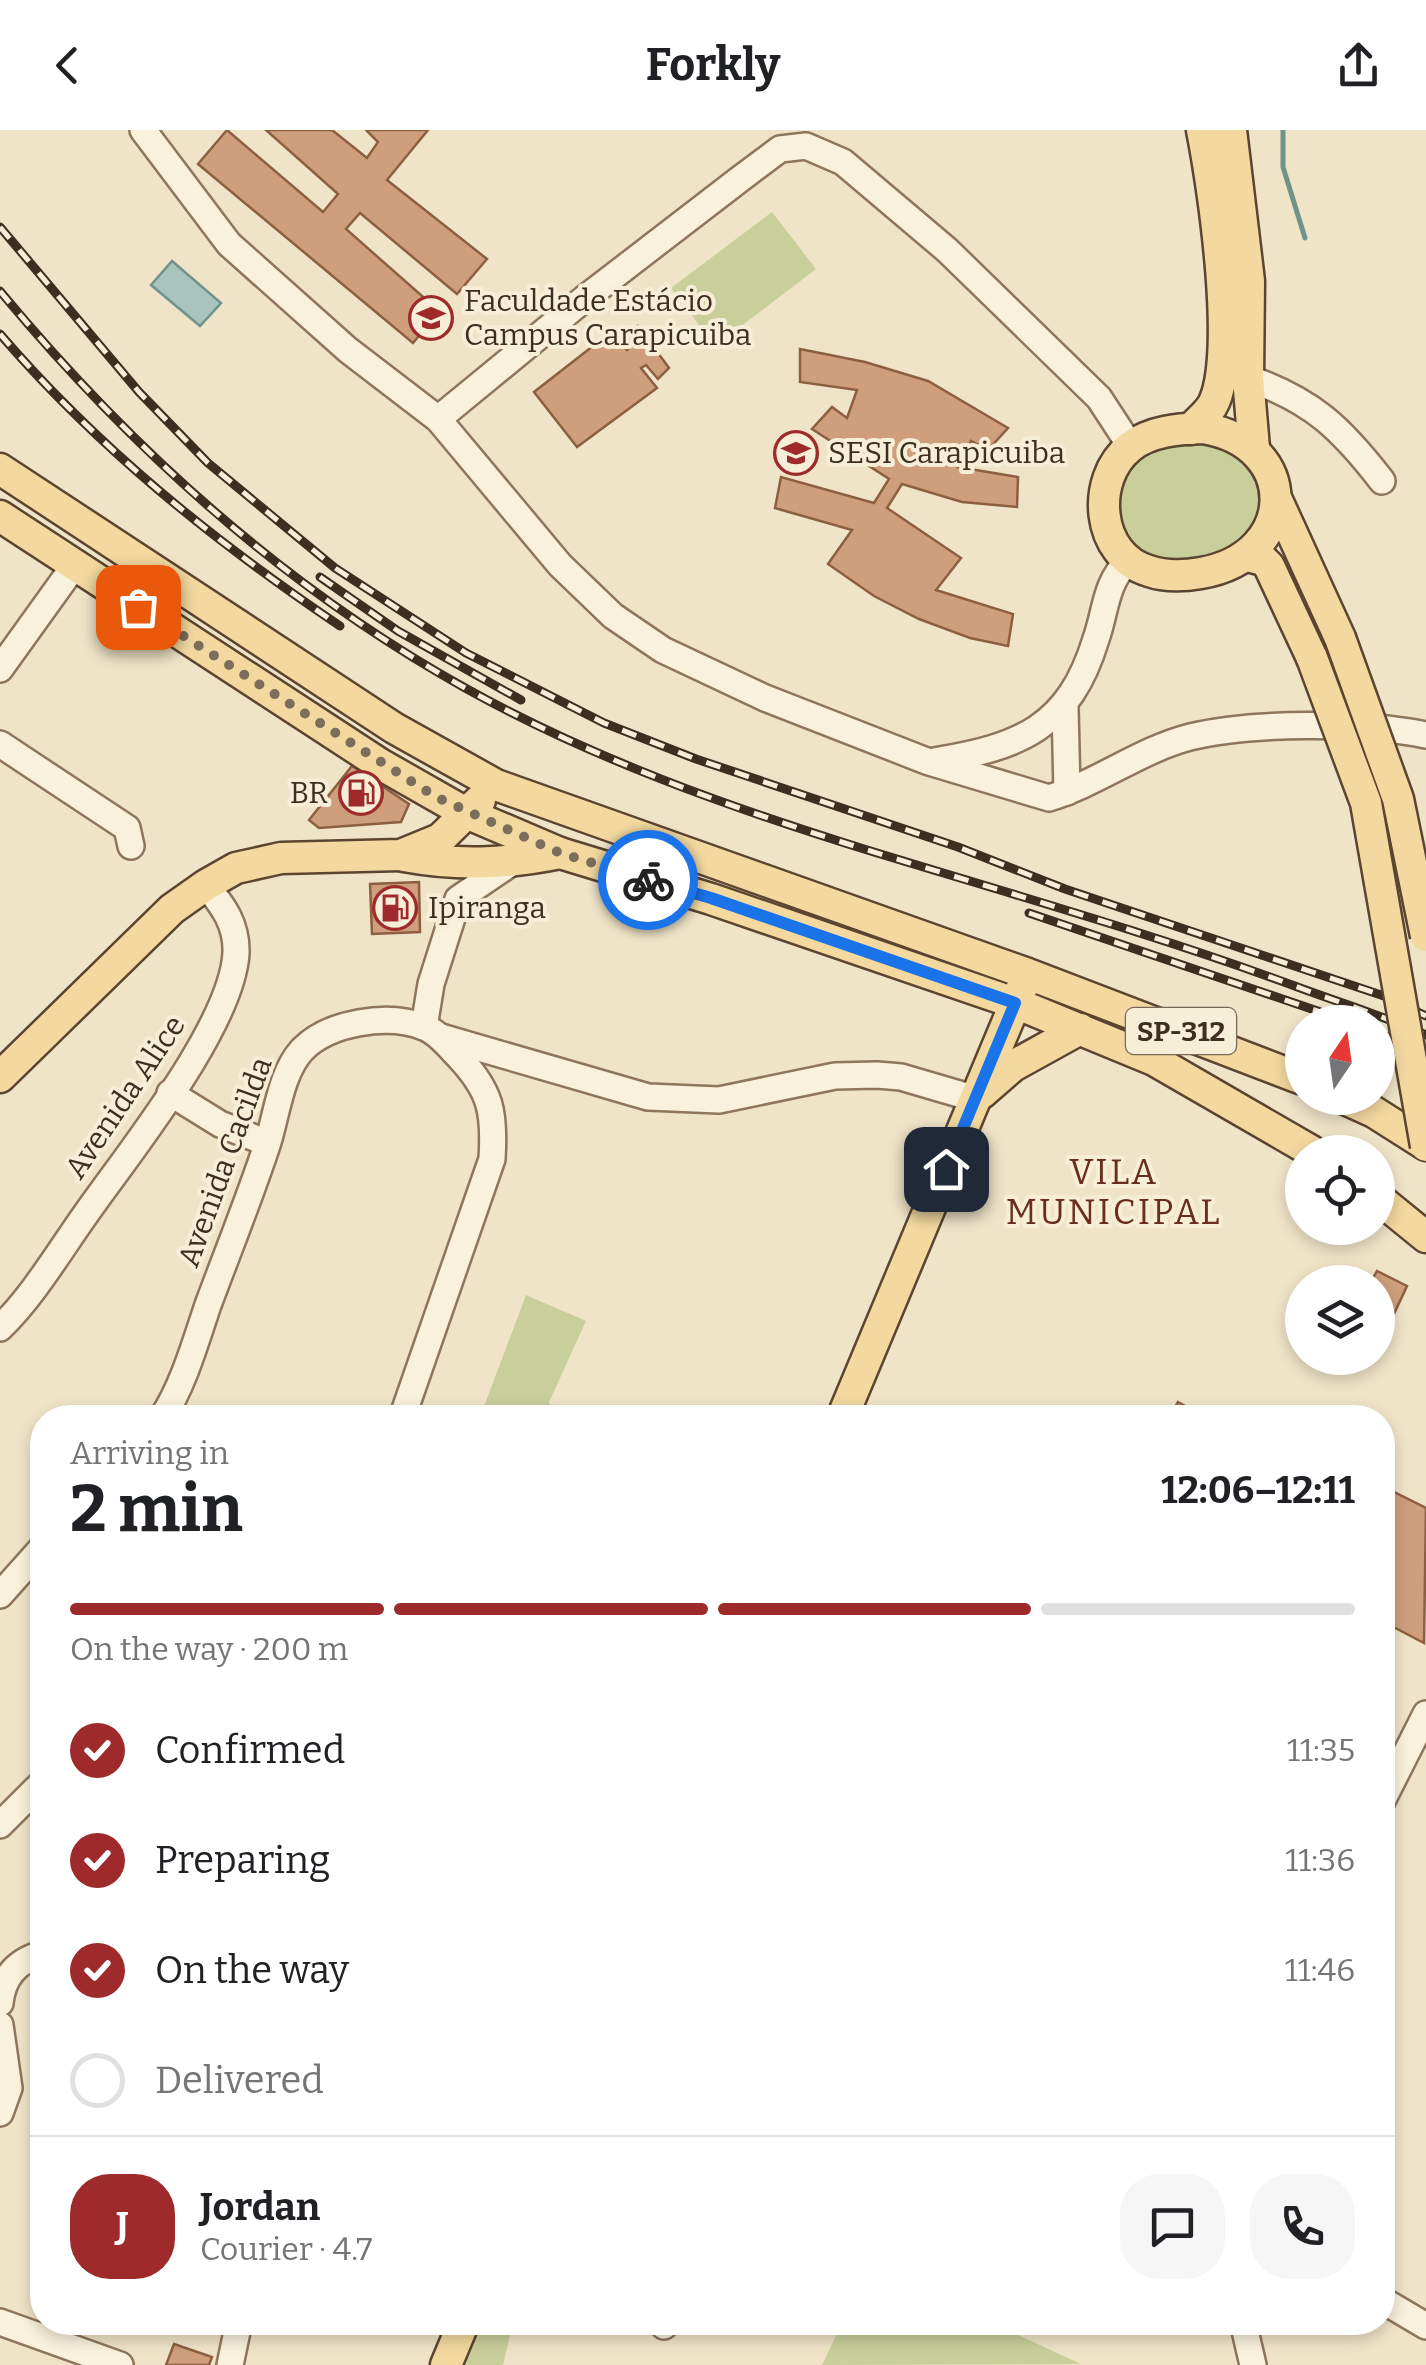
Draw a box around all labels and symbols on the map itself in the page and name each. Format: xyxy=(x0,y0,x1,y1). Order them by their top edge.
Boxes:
place label: Faculdade Estácio Campus Carapicuiba xyxy=(464,283,751,353)
school or university icon: Faculdade Estácio Campus Carapicuiba xyxy=(408,295,454,341)
school or university icon: SESI Carapicuiba xyxy=(773,430,819,476)
place label: SESI Carapicuiba xyxy=(828,435,1065,471)
pin xyxy=(96,565,181,650)
fuel station icon: BR xyxy=(338,770,384,816)
place label: BR xyxy=(290,775,328,811)
courier xyxy=(598,830,698,930)
fuel station icon: Ipiranga xyxy=(372,885,418,931)
place label: Ipiranga xyxy=(428,890,546,926)
north arrow xyxy=(1285,1005,1395,1115)
road number: SP-312 xyxy=(1126,1008,1236,1054)
street label: Avenida Alice xyxy=(57,1009,193,1185)
street label: Avenida Cacilda xyxy=(170,1052,280,1272)
pin xyxy=(904,1127,989,1212)
district label: VILA MUNICIPAL xyxy=(1006,1151,1222,1233)

